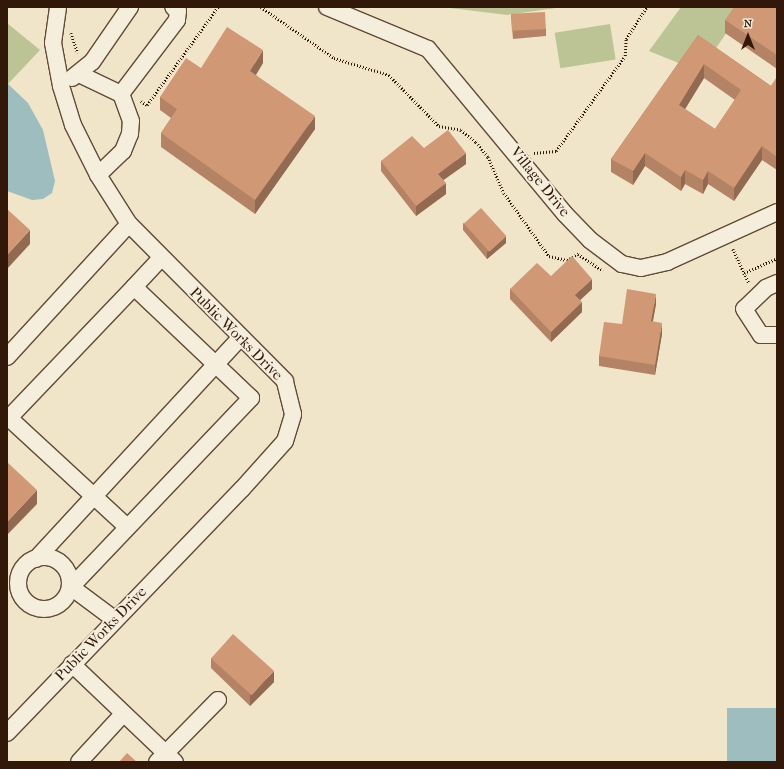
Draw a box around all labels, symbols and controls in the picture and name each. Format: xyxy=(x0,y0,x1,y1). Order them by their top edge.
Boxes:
north arrow xyxy=(728,16,768,56)
text: N xyxy=(744,17,752,30)
street label: Village Drive xyxy=(506,143,574,221)
street label: Public Works Drive xyxy=(186,284,286,384)
street label: Public Works Drive xyxy=(51,583,151,685)

